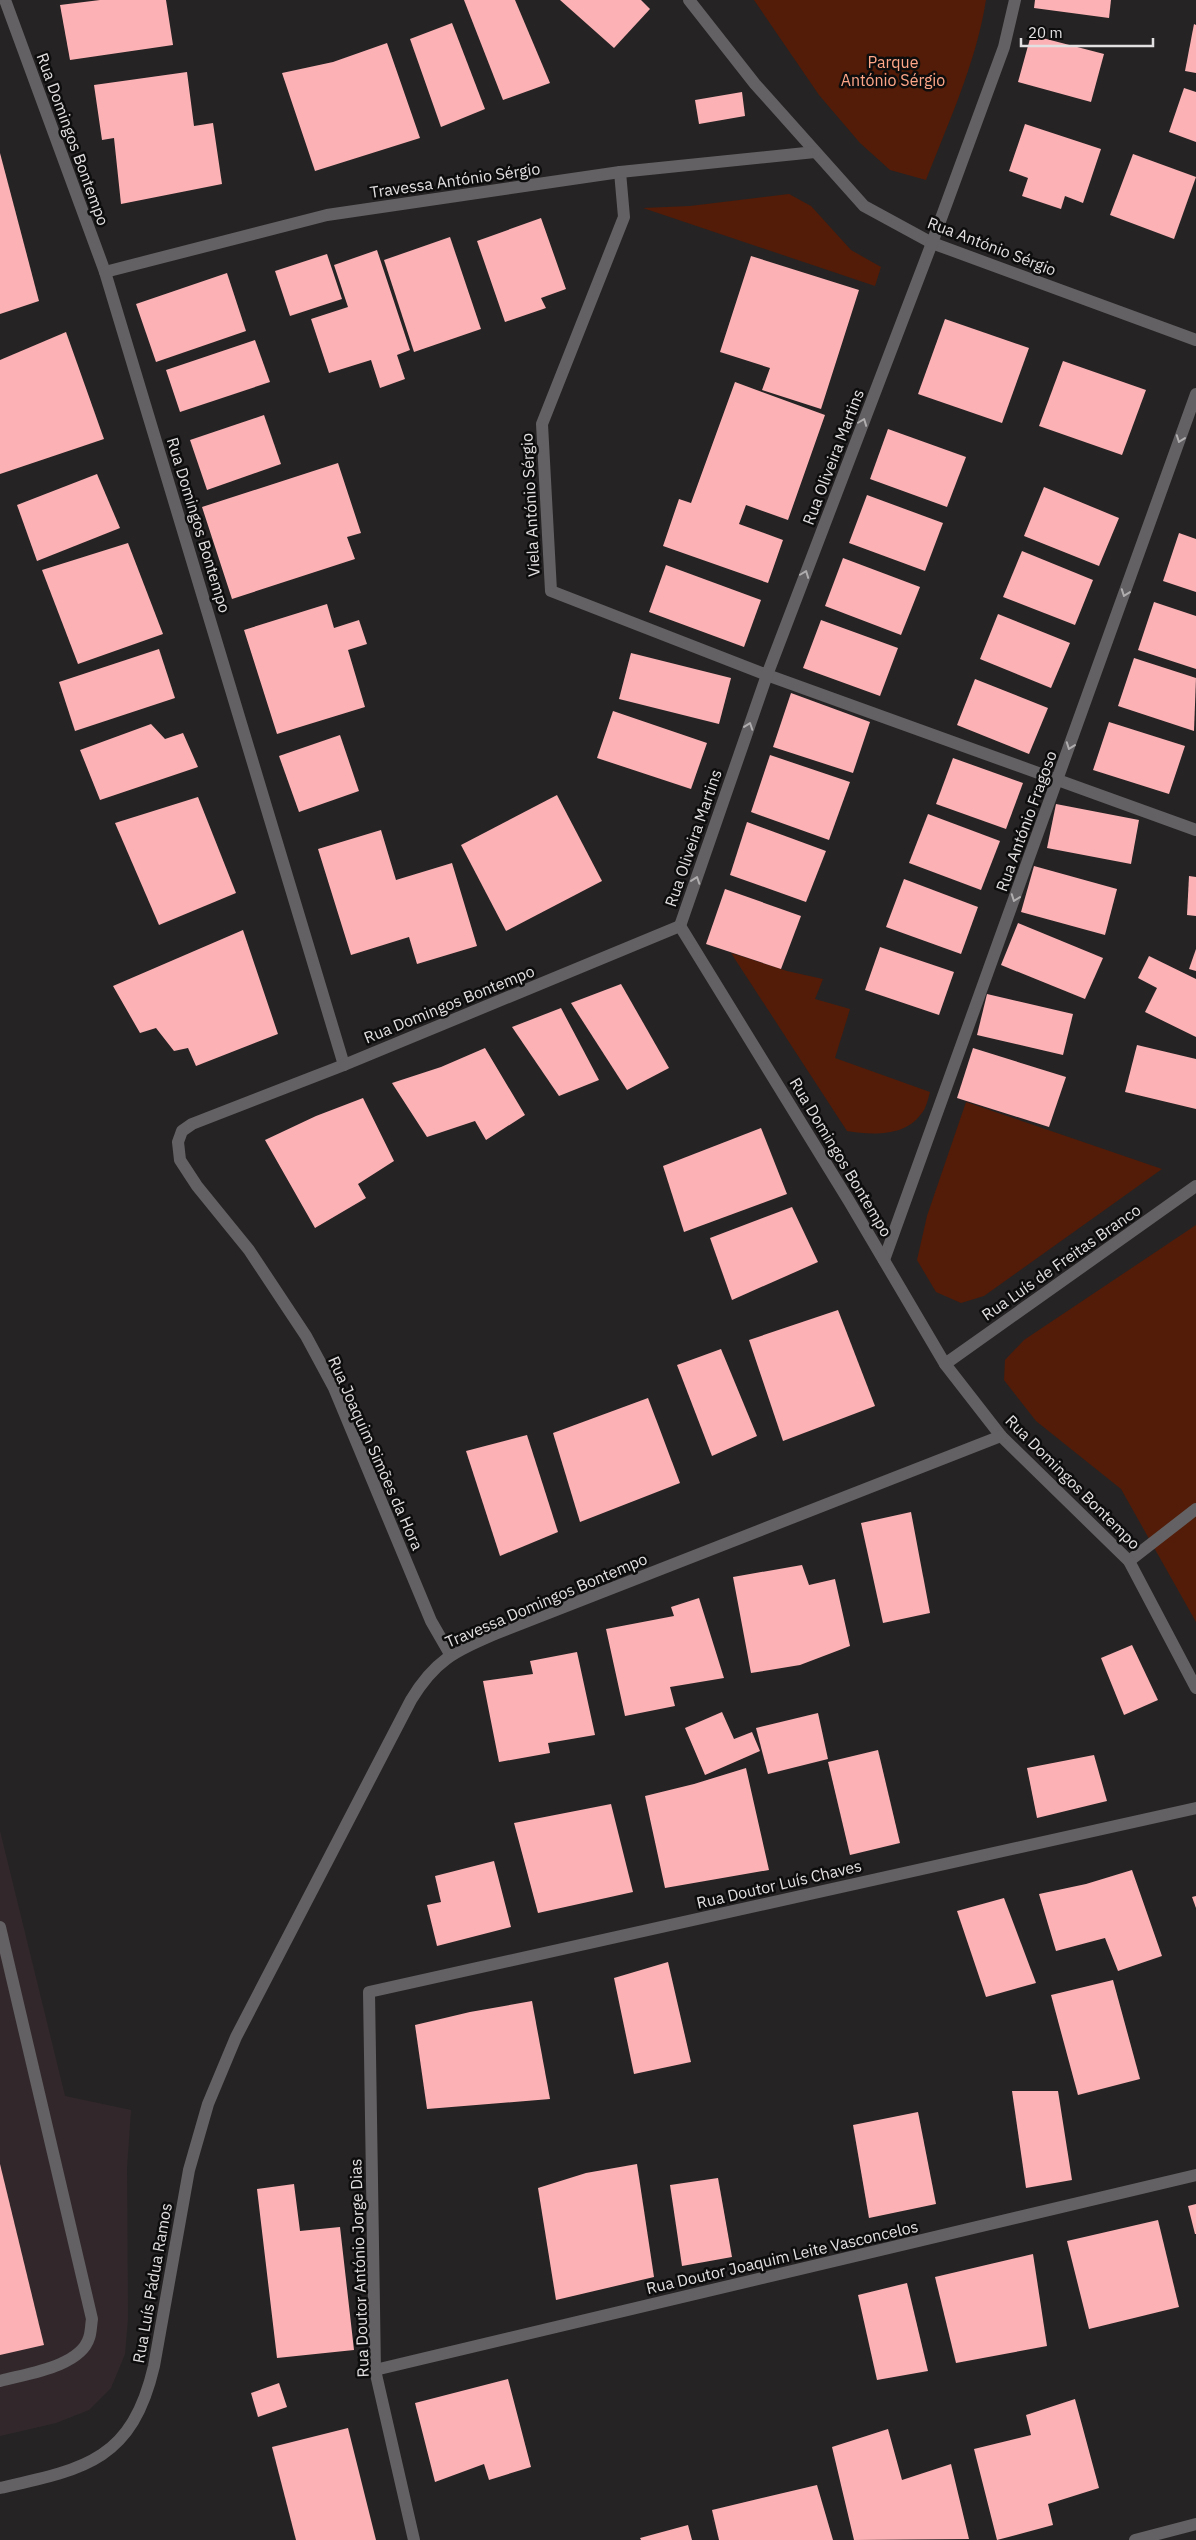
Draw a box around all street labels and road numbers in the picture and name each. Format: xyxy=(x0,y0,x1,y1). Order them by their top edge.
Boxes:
street label: Rua Domingos Bontempo xyxy=(32,50,114,228)
street label: Travessa António Sérgio xyxy=(369,158,541,202)
street label: Rua António Sérgio xyxy=(925,212,1059,280)
street label: Rua Oliveira Martins xyxy=(798,386,868,528)
street label: Viela António Sérgio xyxy=(516,433,544,577)
street label: Rua Domingos Bontempo xyxy=(163,435,235,615)
street label: Rua António Fragoso xyxy=(991,748,1061,894)
street label: Rua Oliveira Martins xyxy=(660,767,726,909)
street label: Rua Domingos Bontempo xyxy=(361,961,537,1047)
street label: Rua Domingos Bontempo xyxy=(785,1074,897,1240)
street label: Rua Luís de Freitas Branco xyxy=(978,1199,1144,1325)
street label: Rua Joaquim Simões da Hora xyxy=(324,1353,428,1554)
street label: Rua Domingos Bontempo xyxy=(1001,1410,1145,1554)
street label: Travessa Domingos Bontempo xyxy=(442,1548,650,1652)
street label: Rua Doutor Luís Chaves xyxy=(694,1855,864,1913)
street label: Rua Doutor António Jorge Dias xyxy=(345,2158,373,2378)
street label: Rua Luís Pádua Ramos xyxy=(128,2201,176,2365)
street label: Rua Doutor Joaquim Leite Vasconcelos xyxy=(644,2216,920,2298)

